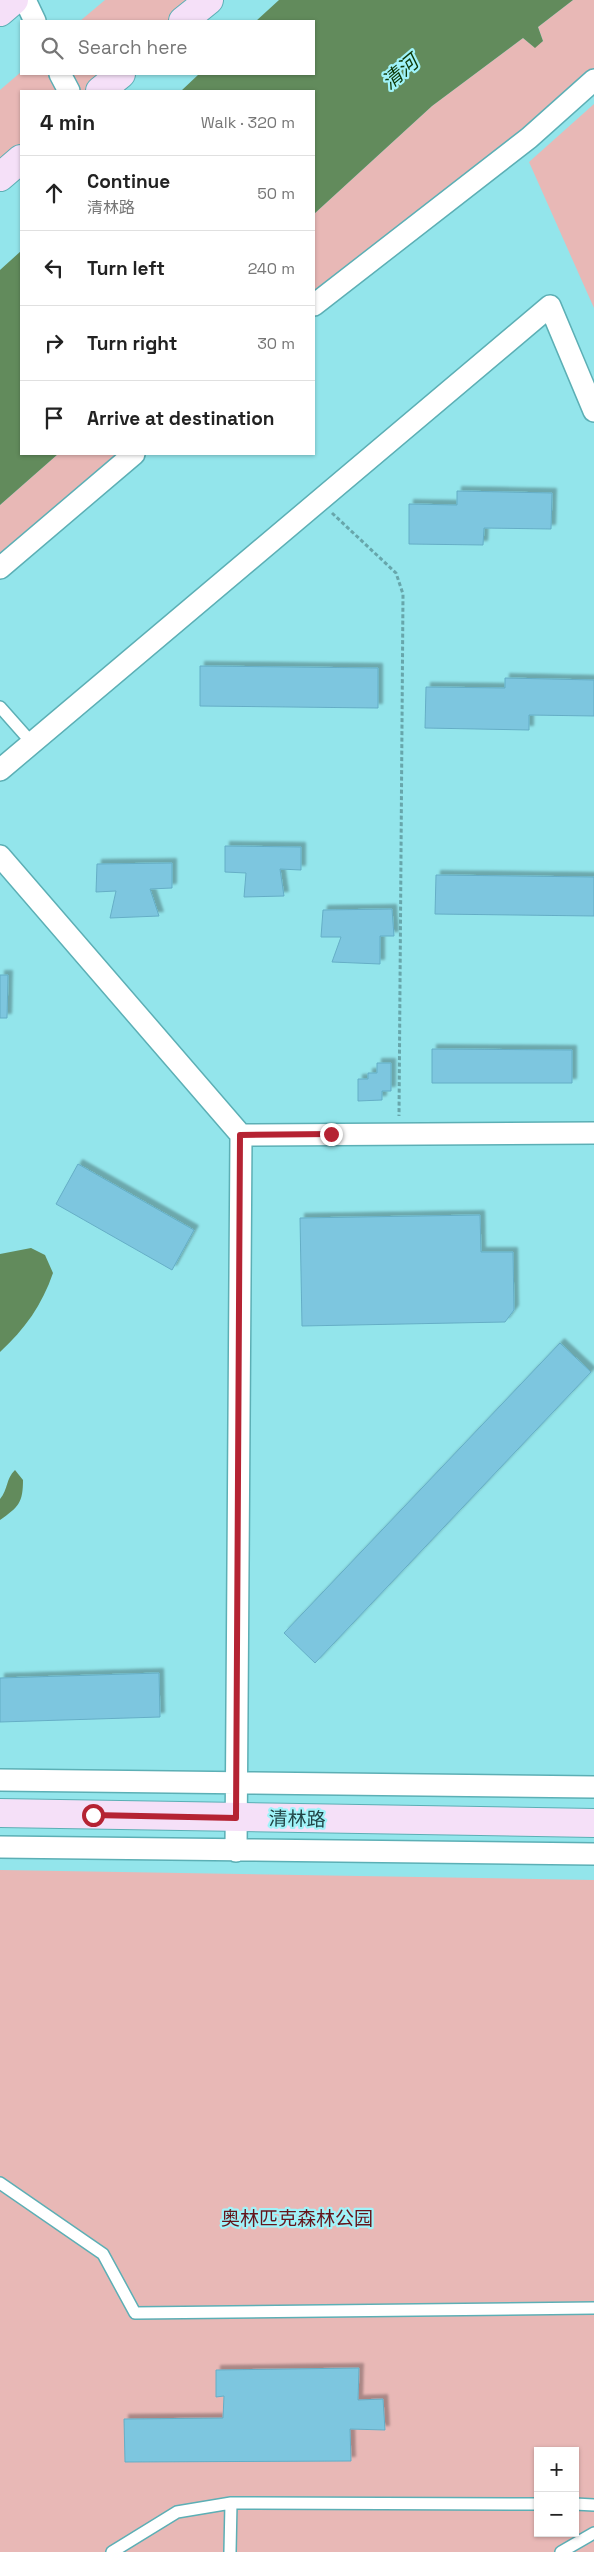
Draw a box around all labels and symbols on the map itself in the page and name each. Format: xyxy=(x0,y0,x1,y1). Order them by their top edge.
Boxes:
water label: 清河 xyxy=(376,47,427,95)
route end xyxy=(320,1123,343,1146)
route start xyxy=(82,1804,105,1827)
street label: 清林路 xyxy=(268,1806,326,1832)
park label: 奥林匹克森林公园 xyxy=(221,2206,373,2231)

